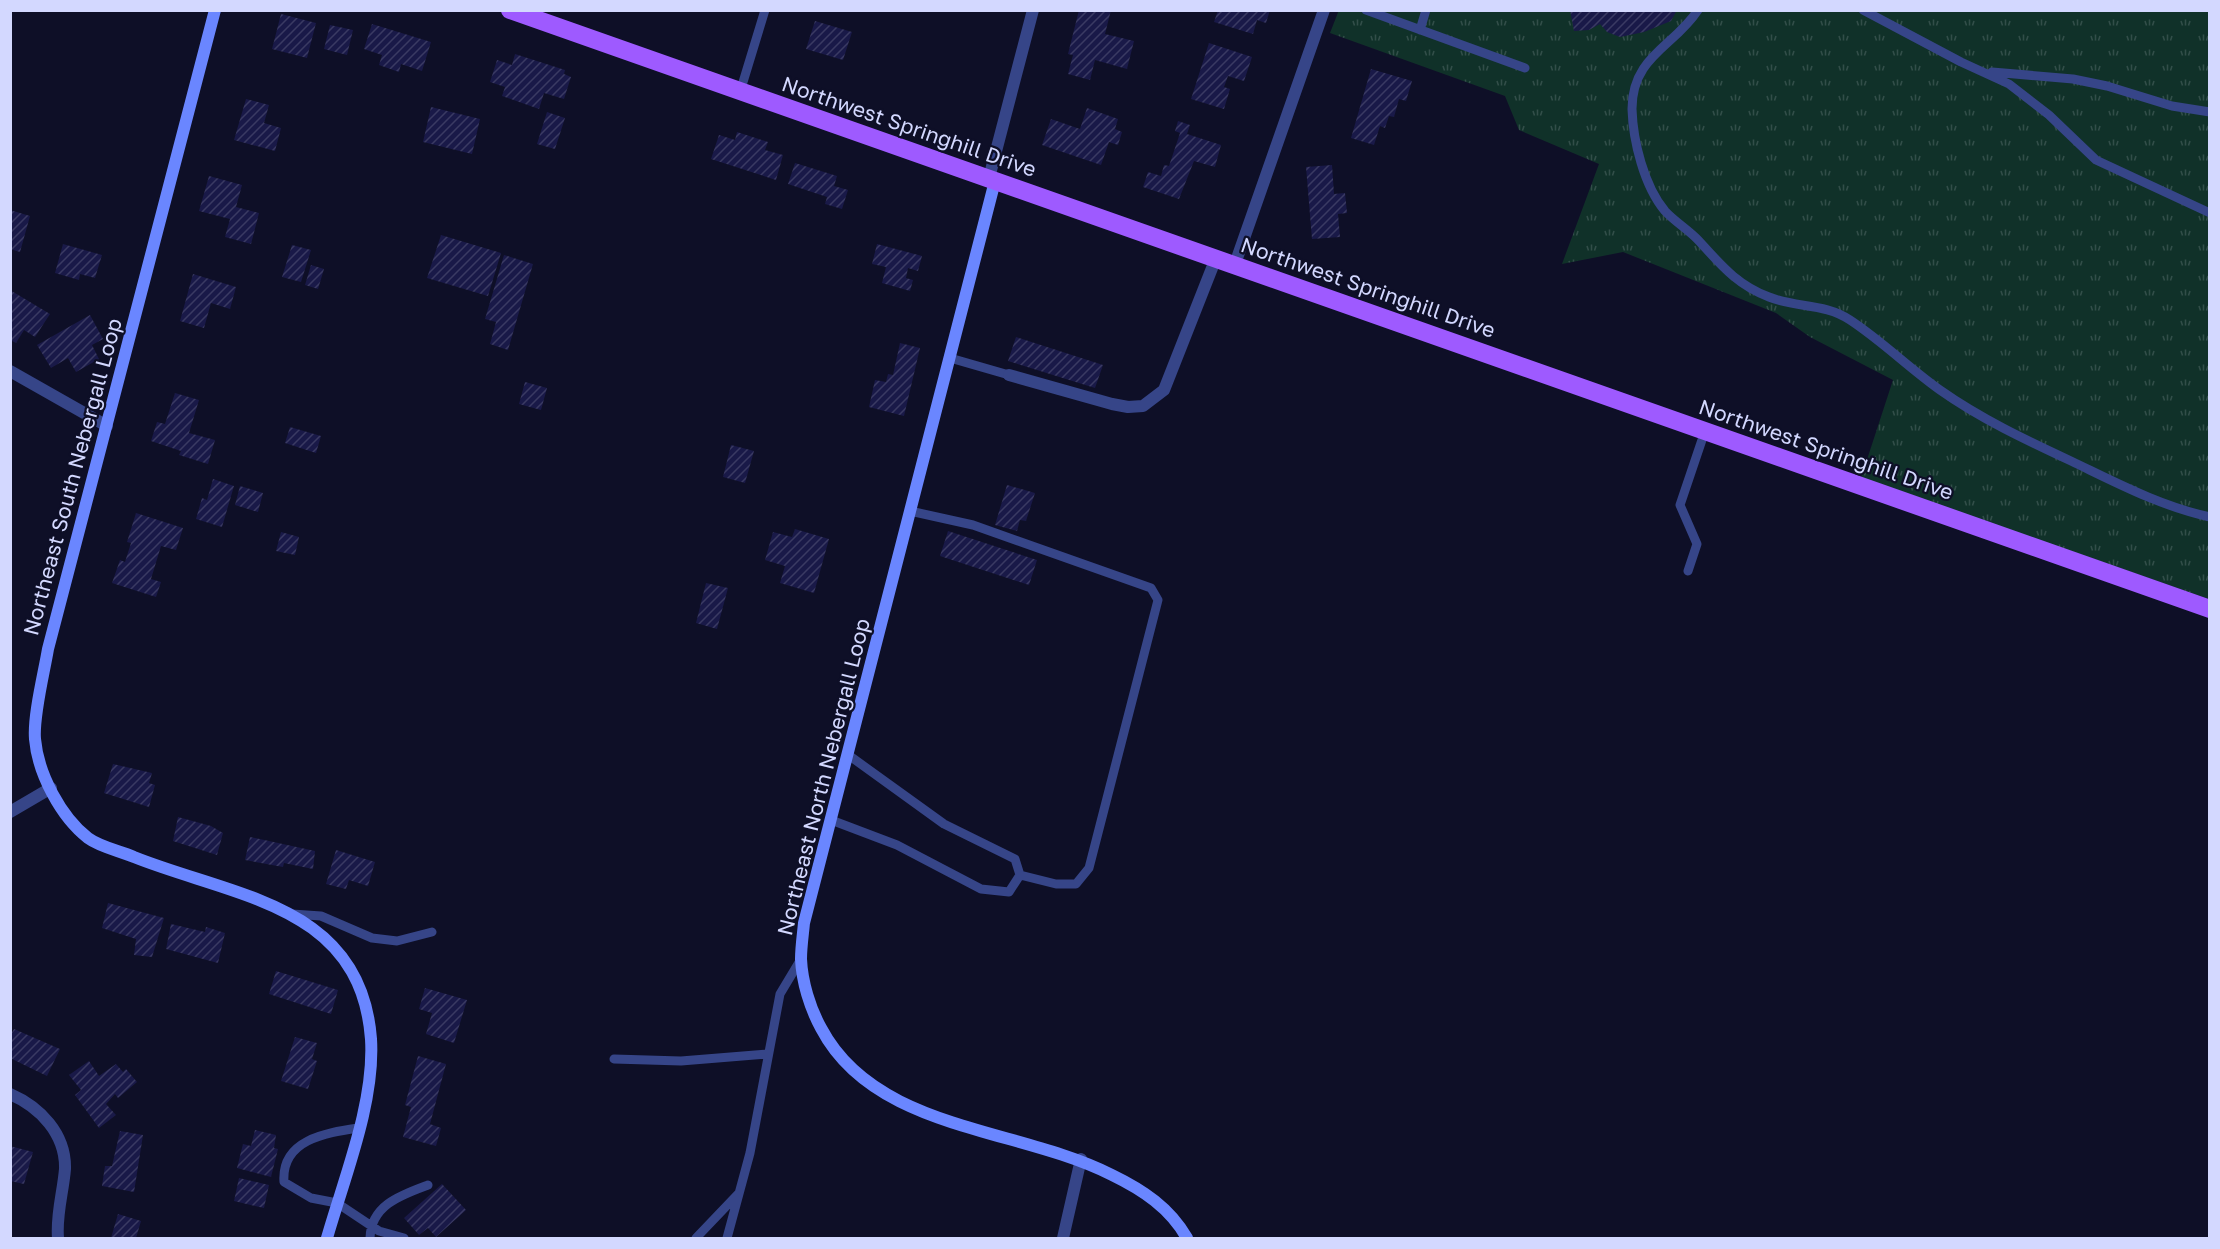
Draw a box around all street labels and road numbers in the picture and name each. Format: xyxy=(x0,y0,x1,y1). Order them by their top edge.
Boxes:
street label: Northwest Springhill Drive xyxy=(779,70,1040,182)
street label: Northwest Springhill Drive xyxy=(1238,231,1499,343)
street label: Northeast South Nebergall Loop xyxy=(17,315,127,638)
street label: Northwest Springhill Drive xyxy=(1696,393,1957,505)
street label: Northeast North Nebergall Loop xyxy=(771,616,875,938)

